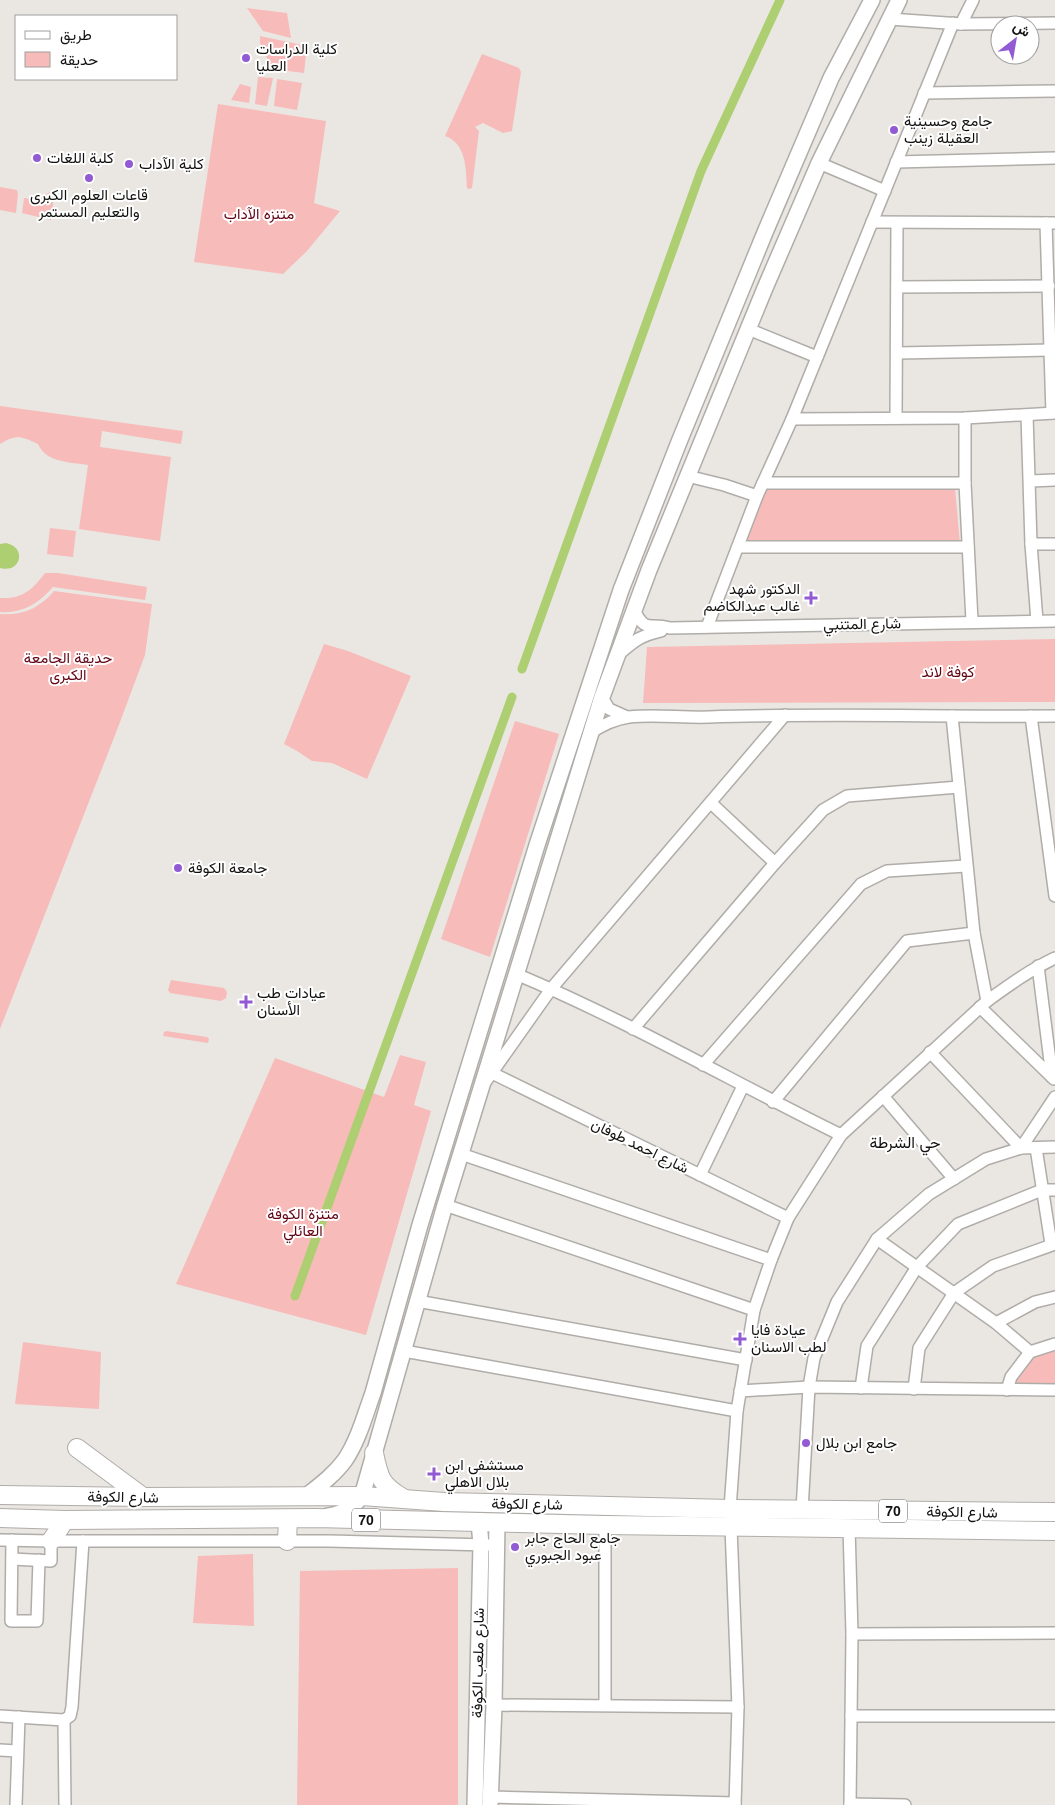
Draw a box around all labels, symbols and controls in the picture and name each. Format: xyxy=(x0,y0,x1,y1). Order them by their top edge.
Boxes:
legend xyxy=(15,15,178,80)
north arrow xyxy=(990,15,1040,65)
text: ش xyxy=(1010,18,1033,41)
text: طريق xyxy=(60,26,92,45)
place label: كلية الدراسات العليا xyxy=(256,40,337,75)
text: حديقة xyxy=(60,51,98,69)
marker: كلية الدراسات العليا xyxy=(240,52,252,64)
place label: جامع وحسينية العقيلة زينب xyxy=(904,112,992,147)
marker: جامع وحسينية العقيلة زينب xyxy=(888,124,900,136)
place label: كلبة اللغات xyxy=(47,149,114,167)
marker: كلبة اللغات xyxy=(31,152,43,164)
place label: كلية الآداب xyxy=(139,155,204,173)
marker: كلية الآداب xyxy=(123,158,135,170)
marker: قاعات العلوم الكبرى والتعليم المستمر xyxy=(83,172,95,184)
place label: قاعات العلوم الكبرى والتعليم المستمر xyxy=(30,186,148,222)
park label: متنزه الآداب xyxy=(224,205,294,223)
place label: الدكتور شهد غالب عبدالكاضم xyxy=(703,580,800,616)
marker: الدكتور شهد غالب عبدالكاضم xyxy=(804,591,818,605)
street label: شارع المتنبي xyxy=(823,614,901,638)
park label: حديقة الجامعة الكبرى xyxy=(24,649,112,685)
park label: كوفة لاند xyxy=(922,663,975,681)
place label: جامعة الكوفة xyxy=(188,859,267,877)
marker: جامعة الكوفة xyxy=(172,862,184,874)
place label: عيادات طب الأسنان xyxy=(257,984,326,1019)
marker: عيادات طب الأسنان xyxy=(239,995,253,1009)
street label: شارع احمد طوفان xyxy=(588,1115,692,1179)
district label: حي الشرطة xyxy=(869,1134,941,1156)
park label: متنزة الكوفة العائلي xyxy=(267,1205,339,1244)
place label: عيادة فايا لطب الاسنان xyxy=(751,1321,827,1356)
marker: عيادة فايا لطب الاسنان xyxy=(733,1332,747,1346)
place label: جامع ابن بلال xyxy=(816,1434,897,1454)
marker: جامع ابن بلال xyxy=(800,1437,812,1449)
place label: مستشفى ابن بلال الاهلي xyxy=(445,1456,524,1495)
marker: مستشفى ابن بلال الاهلي xyxy=(427,1467,441,1481)
street label: شارع الكوفة xyxy=(87,1487,159,1509)
street label: شارع الكوفة xyxy=(491,1494,563,1516)
road number: 70 xyxy=(879,1500,907,1522)
street label: شارع الكوفة xyxy=(926,1502,998,1524)
road number: 70 xyxy=(352,1508,380,1532)
place label: جامع الحاج جابر عبود الجبوري xyxy=(524,1529,621,1568)
marker: جامع الحاج جابر عبود الجبوري xyxy=(509,1541,521,1553)
street label: شارع ملعب الكوفة xyxy=(468,1607,490,1718)

